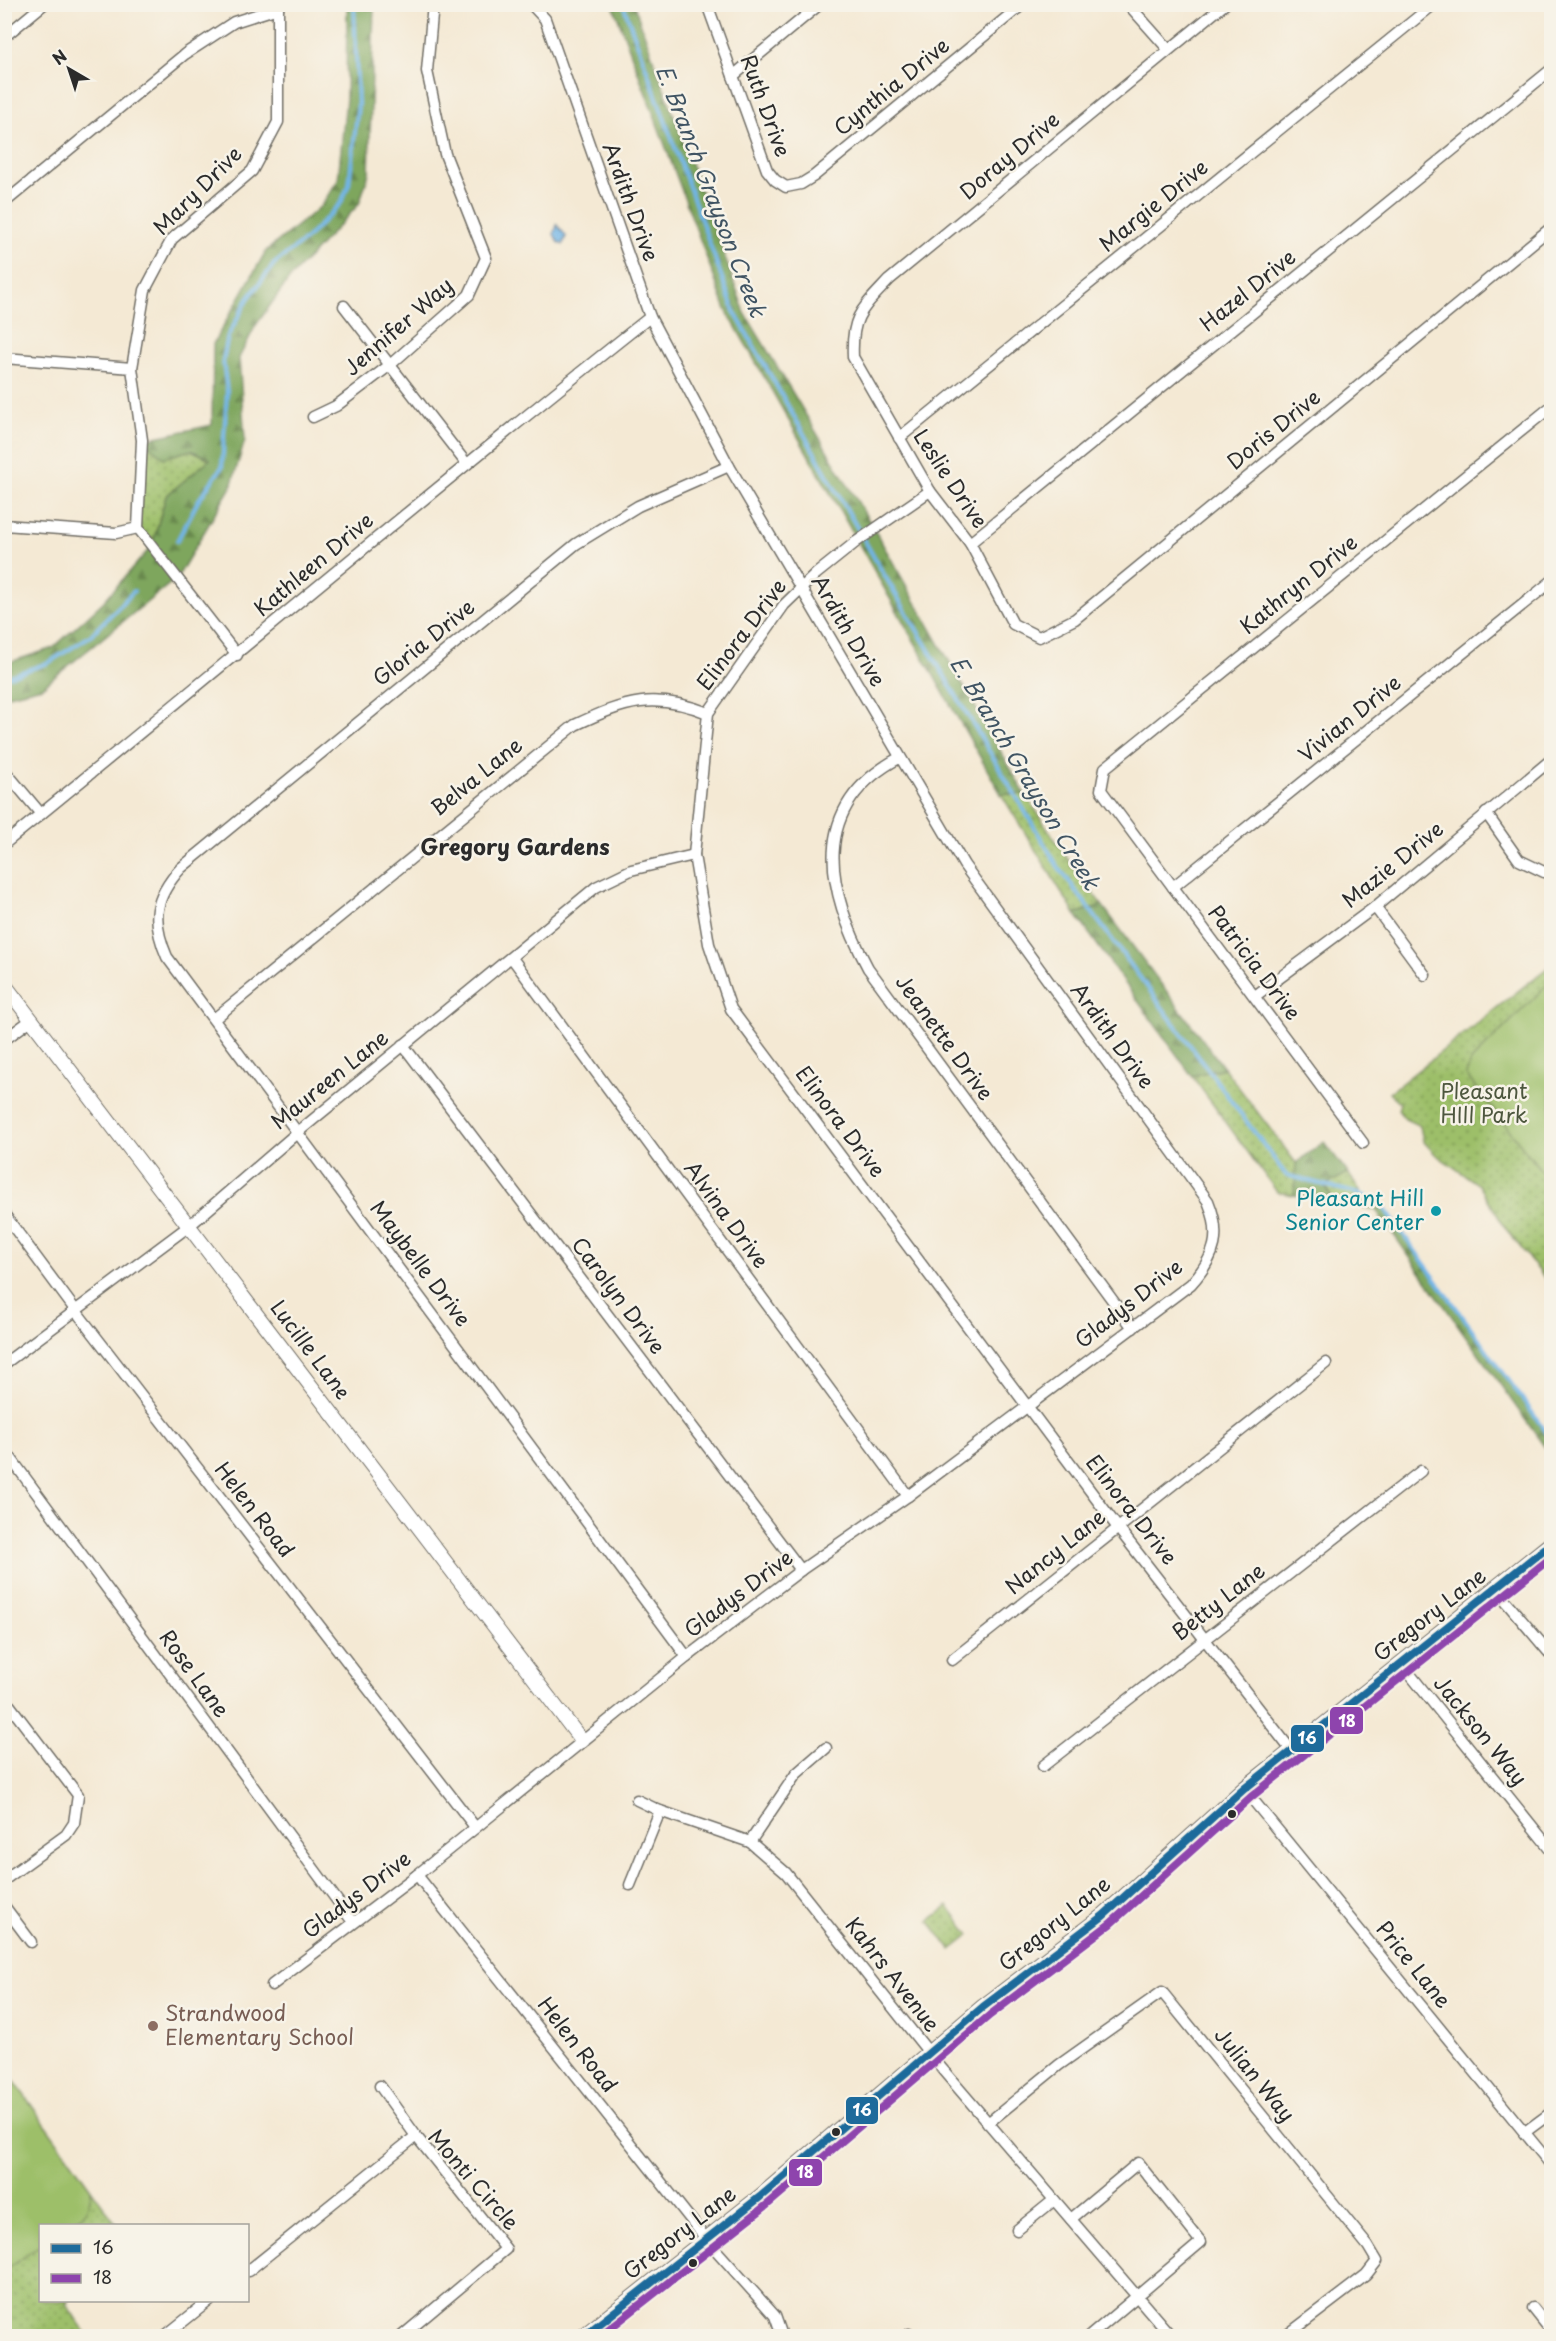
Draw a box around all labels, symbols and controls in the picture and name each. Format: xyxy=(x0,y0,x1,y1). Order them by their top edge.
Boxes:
street label: Cynthia Drive xyxy=(826,29,955,142)
north arrow xyxy=(39,39,99,99)
text: N xyxy=(46,43,71,70)
street label: Ruth Drive xyxy=(734,50,800,161)
water label: E. Branch Grayson Creek xyxy=(649,60,776,323)
street label: Doray Drive xyxy=(952,103,1066,206)
street label: Ardith Drive xyxy=(596,137,668,265)
street label: Mary Drive xyxy=(145,138,248,241)
street label: Margie Drive xyxy=(1091,150,1214,258)
street label: Hazel Drive xyxy=(1192,241,1302,338)
street label: Jennifer Way xyxy=(336,269,460,382)
street label: Doris Drive xyxy=(1219,381,1326,476)
street label: Leslie Drive xyxy=(907,422,997,534)
street label: Kathleen Drive xyxy=(246,504,380,623)
street label: Kathryn Drive xyxy=(1232,526,1364,641)
street label: Ardith Drive xyxy=(805,568,895,692)
street label: Elinora Drive xyxy=(688,571,793,696)
street label: Gloria Drive xyxy=(365,590,481,693)
water label: E. Branch Grayson Creek xyxy=(943,649,1110,897)
street label: Vivian Drive xyxy=(1290,666,1407,769)
street label: Belva Lane xyxy=(423,728,529,823)
street label: Mazie Drive xyxy=(1334,812,1450,915)
district label: Gregory Gardens xyxy=(420,829,610,862)
street label: Patricia Drive xyxy=(1202,897,1310,1026)
street label: Jeanette Drive xyxy=(889,967,1002,1107)
street label: Ardith Drive xyxy=(1064,975,1163,1095)
street label: Maureen Lane xyxy=(263,1021,395,1136)
street label: Elinora Drive xyxy=(789,1058,894,1183)
park label: Pleasant HIll Park xyxy=(1440,1074,1528,1130)
street label: Alvina Drive xyxy=(678,1153,778,1274)
place label: Pleasant Hill Senior Center xyxy=(1285,1181,1424,1237)
street label: Maybelle Drive xyxy=(364,1193,480,1333)
marker: Pleasant Hill Senior Center xyxy=(1429,1204,1443,1218)
street label: Carolyn Drive xyxy=(565,1230,674,1360)
street label: Gladys Drive xyxy=(1067,1250,1188,1355)
street label: Lucille Lane xyxy=(264,1292,360,1405)
street label: Elinora Drive xyxy=(1079,1447,1186,1571)
street label: Helen Road xyxy=(208,1454,303,1563)
street label: Nancy Lane xyxy=(998,1500,1112,1601)
street label: Gladys Drive xyxy=(677,1541,799,1644)
street label: Betty Lane xyxy=(1164,1554,1271,1647)
street label: Gregory Lane xyxy=(1365,1559,1492,1668)
street label: Rose Lane xyxy=(153,1622,239,1723)
street label: Jackson Way xyxy=(1427,1668,1536,1792)
line badge: 18 xyxy=(1329,1706,1364,1735)
text: 18 xyxy=(1338,1708,1356,1732)
line badge: 16 xyxy=(1290,1724,1325,1753)
text: 16 xyxy=(1298,1725,1316,1749)
unlabelled marker xyxy=(1226,1808,1238,1820)
street label: Gladys Drive xyxy=(295,1842,417,1945)
street label: Gregory Lane xyxy=(991,1867,1117,1978)
street label: Kahrs Avenue xyxy=(839,1910,949,2038)
street label: Price Lane xyxy=(1369,1913,1460,2014)
street label: Helen Road xyxy=(531,1989,626,2098)
place label: Strandwood Elementary School xyxy=(165,1996,354,2052)
marker: Strandwood Elementary School xyxy=(146,2019,160,2033)
street label: Julian Way xyxy=(1207,2020,1304,2128)
line badge: 16 xyxy=(845,2096,879,2125)
text: 16 xyxy=(853,2097,871,2121)
street label: Monti Circle xyxy=(421,2121,528,2236)
unlabelled marker xyxy=(830,2126,842,2138)
line badge: 18 xyxy=(788,2158,823,2187)
text: 18 xyxy=(796,2159,814,2183)
street label: Gregory Lane xyxy=(615,2177,742,2286)
legend xyxy=(39,2224,249,2302)
text: 16 xyxy=(93,2233,114,2260)
unlabelled marker xyxy=(687,2257,699,2269)
text: 18 xyxy=(93,2263,112,2290)

